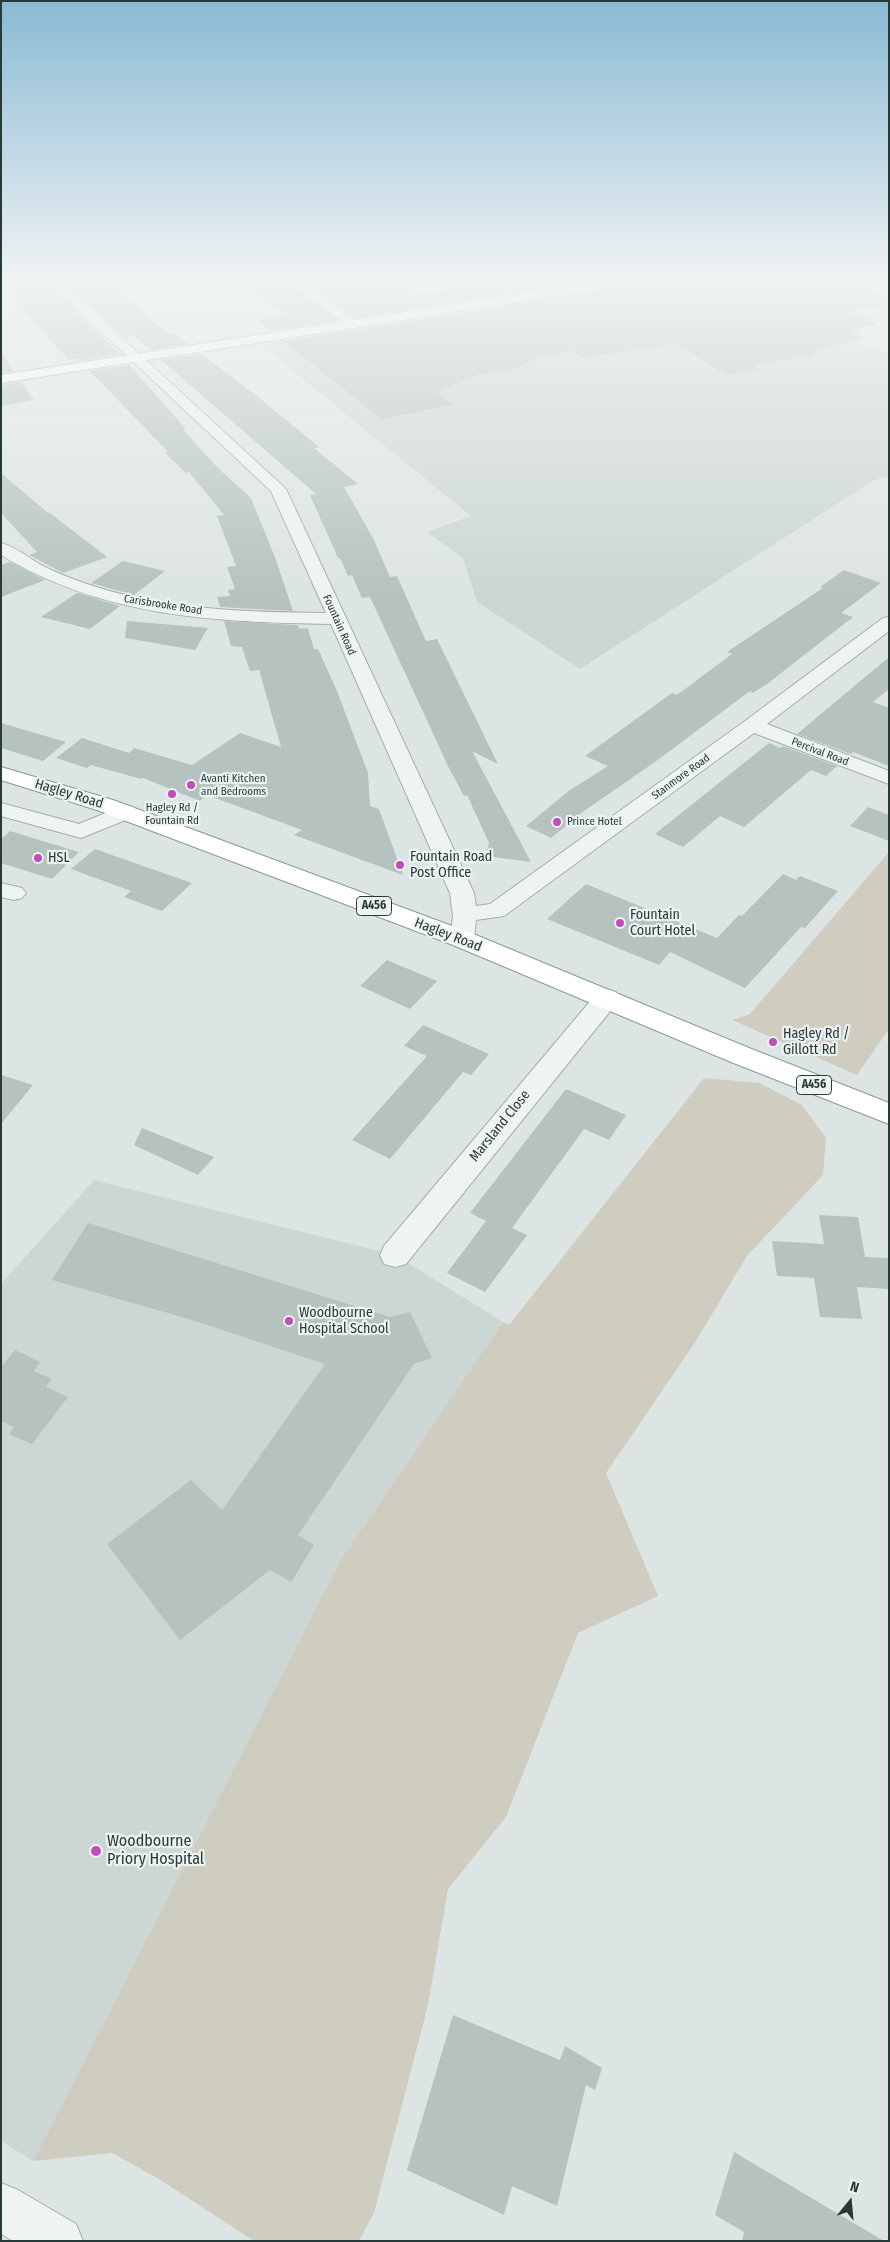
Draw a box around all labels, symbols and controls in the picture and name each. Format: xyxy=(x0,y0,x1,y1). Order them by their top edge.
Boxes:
street label: Carisbrooke Road xyxy=(123,592,203,618)
street label: Fountain Road xyxy=(320,593,358,657)
street label: Percival Road xyxy=(790,735,850,769)
street label: Stanmore Road xyxy=(649,751,713,803)
place label: Avanti Kitchen and Bedrooms xyxy=(201,772,266,798)
street label: Hagley Road xyxy=(33,776,105,812)
marker: Avanti Kitchen and Bedrooms xyxy=(185,779,197,791)
marker: Hagley Rd / Fountain Rd xyxy=(166,788,178,800)
place label: Hagley Rd / Fountain Rd xyxy=(145,801,199,827)
place label: Prince Hotel xyxy=(567,815,622,829)
marker: Prince Hotel xyxy=(551,816,563,828)
place label: Fountain Road Post Office xyxy=(410,849,492,882)
place label: HSL xyxy=(48,850,70,866)
marker: HSL xyxy=(32,852,44,864)
marker: Fountain Road Post Office xyxy=(394,859,406,871)
road number: A456 xyxy=(356,896,392,916)
place label: Fountain Court Hotel xyxy=(630,907,695,940)
street label: Hagley Road xyxy=(412,914,484,956)
marker: Fountain Court Hotel xyxy=(614,917,626,929)
place label: Hagley Rd / Gillott Rd xyxy=(783,1026,850,1058)
marker: Hagley Rd / Gillott Rd xyxy=(767,1036,779,1048)
road number: A456 xyxy=(796,1076,832,1094)
street label: Marsland Close xyxy=(466,1087,534,1165)
place label: Woodbourne Hospital School xyxy=(299,1305,389,1338)
marker: Woodbourne Hospital School xyxy=(283,1315,295,1327)
place label: Woodbourne Priory Hospital xyxy=(107,1832,204,1870)
marker: Woodbourne Priory Hospital xyxy=(89,1844,103,1858)
north arrow xyxy=(825,2177,875,2227)
text: N xyxy=(848,2178,861,2197)

